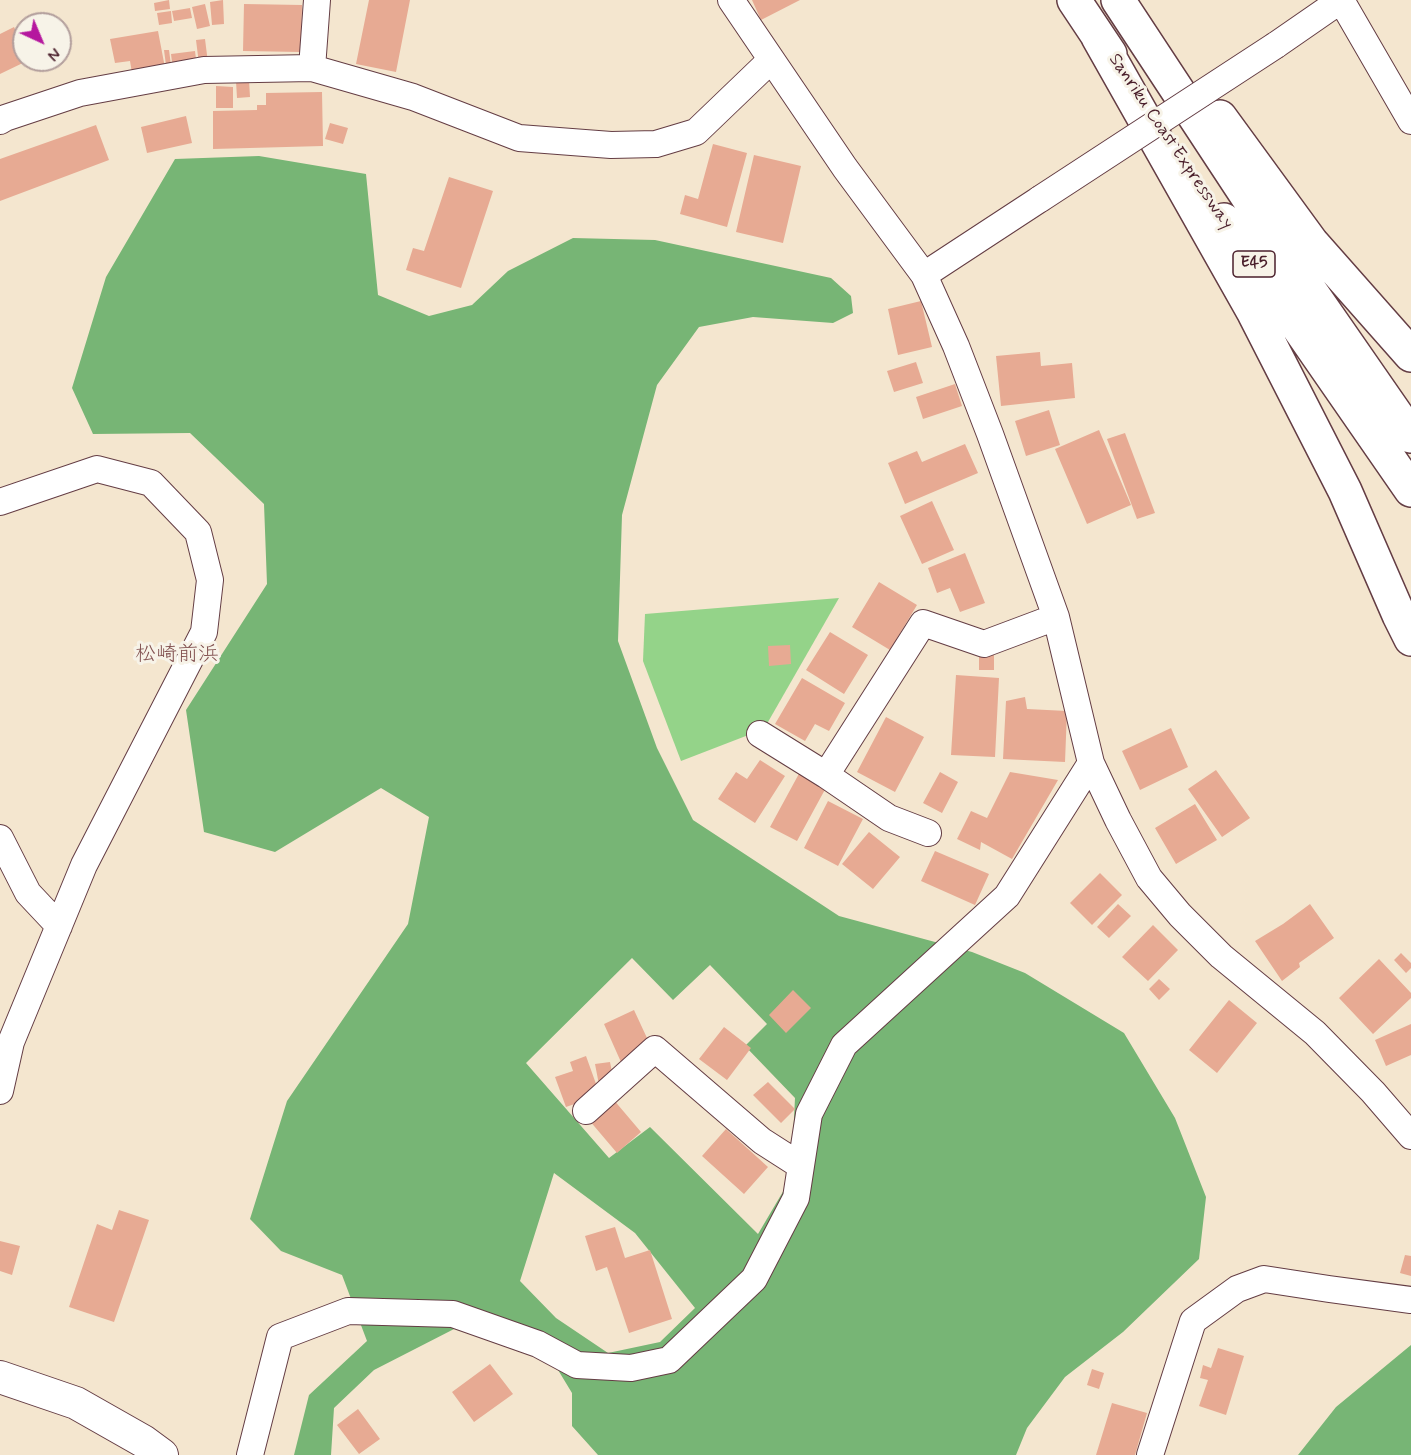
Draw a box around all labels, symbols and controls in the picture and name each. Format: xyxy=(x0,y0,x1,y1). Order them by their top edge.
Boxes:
north arrow xyxy=(12,12,72,72)
text: N xyxy=(42,43,65,65)
street label: Sanriku Coast Expressway xyxy=(1103,50,1237,234)
road number: E45 xyxy=(1233,251,1275,277)
district label: 松崎前浜 xyxy=(135,643,219,669)

